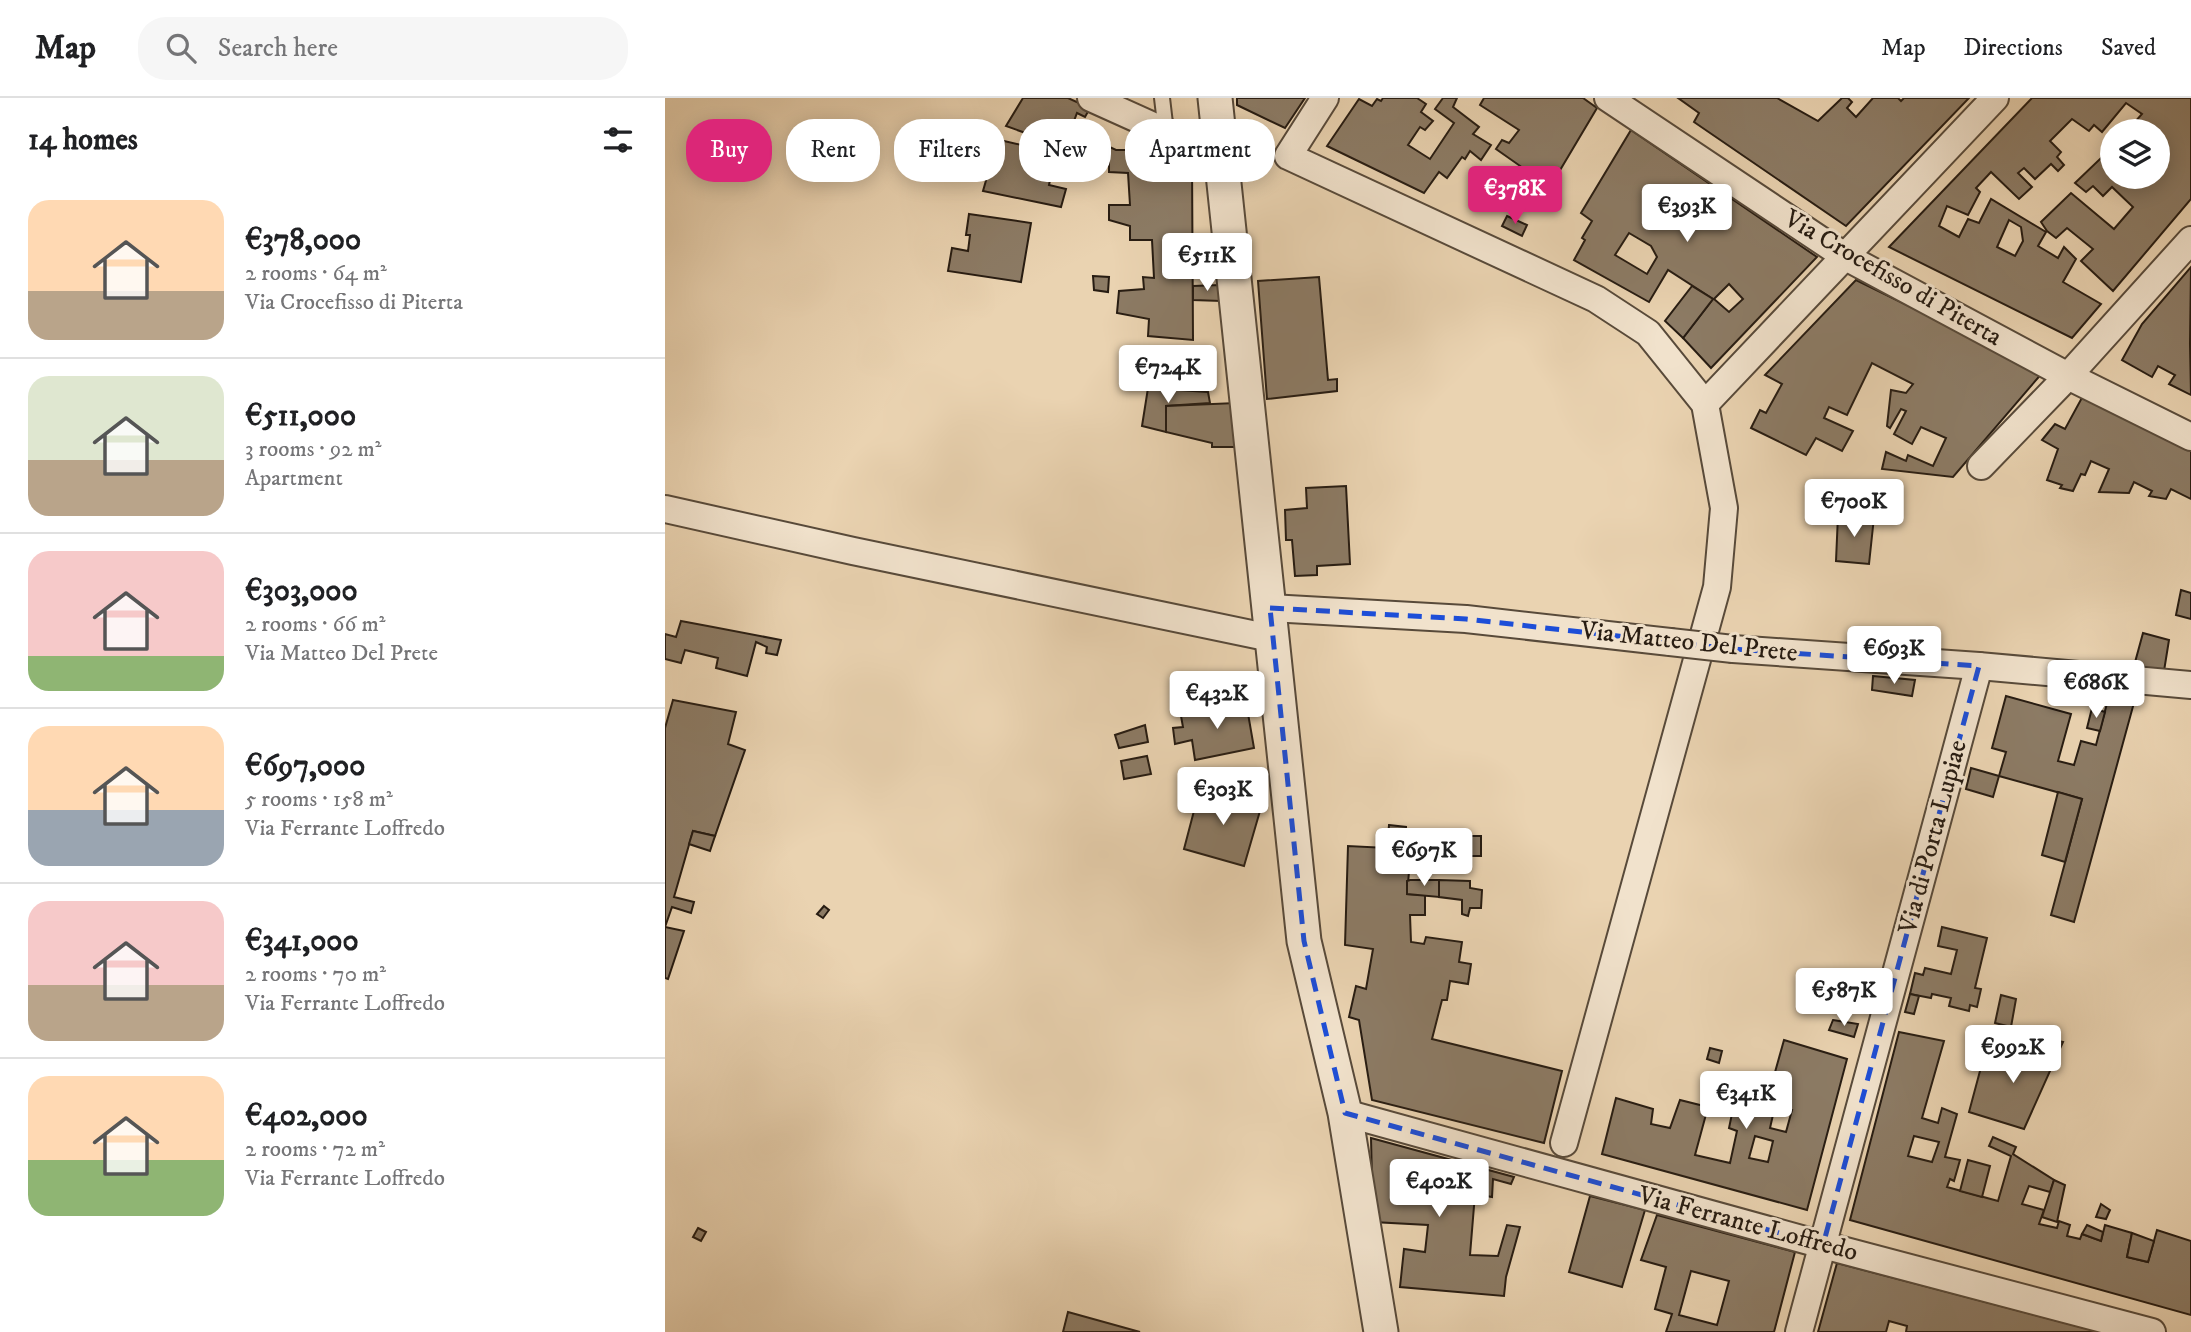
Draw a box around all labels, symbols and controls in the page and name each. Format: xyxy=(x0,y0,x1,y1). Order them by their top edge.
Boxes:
search box xyxy=(138,17,628,80)
text: Map xyxy=(35,28,96,69)
icon: search xyxy=(162,29,200,67)
text: Search here xyxy=(218,32,338,65)
text: Map xyxy=(1881,33,1926,63)
text: Directions xyxy=(1964,33,2063,63)
text: Saved xyxy=(2101,33,2156,63)
chip: Buy xyxy=(686,119,772,182)
chip: Rent xyxy=(786,119,880,182)
chip: Filters xyxy=(894,119,1005,182)
chip: New xyxy=(1019,119,1111,182)
chip: Apartment xyxy=(1125,119,1275,182)
map controls xyxy=(2100,119,2170,189)
button: layers xyxy=(2100,119,2170,189)
icon: filters xyxy=(599,121,637,159)
text: 14 homes xyxy=(28,122,138,159)
pin: €378K xyxy=(1466,166,1564,226)
text: €378K xyxy=(1484,174,1546,203)
pin: €393K xyxy=(1638,184,1736,244)
text: €393K xyxy=(1658,192,1716,221)
street label: Via Crocefisso di Piterta xyxy=(1777,202,2008,354)
text: €378,000 xyxy=(245,222,361,259)
icon: home xyxy=(84,228,168,312)
pin: €511K xyxy=(1158,234,1256,293)
text: €511K xyxy=(1178,241,1236,270)
text: 2 rooms · 64 m² xyxy=(245,259,387,288)
text: Via Crocefisso di Piterta xyxy=(245,288,463,317)
pin: €724K xyxy=(1119,345,1217,405)
text: €724K xyxy=(1135,353,1201,382)
text: €511,000 xyxy=(245,398,356,435)
icon: home xyxy=(84,404,168,488)
text: 3 rooms · 92 m² xyxy=(245,435,382,464)
text: Apartment xyxy=(245,464,343,493)
pin: €700K xyxy=(1805,480,1903,539)
text: €700K xyxy=(1821,487,1887,516)
text: €303,000 xyxy=(245,573,358,610)
icon: home xyxy=(84,579,168,663)
text: 2 rooms · 66 m² xyxy=(245,610,385,639)
street label: Via Matteo Del Prete xyxy=(1578,614,1799,670)
pin: €693K xyxy=(1845,626,1943,686)
text: €693K xyxy=(1863,634,1925,663)
text: Via Matteo Del Prete xyxy=(245,639,438,668)
pin: €686K xyxy=(2047,660,2145,720)
text: €686K xyxy=(2063,668,2129,697)
pin: €432K xyxy=(1168,672,1266,731)
text: €432K xyxy=(1186,679,1248,708)
street label: Via di Porta Lupiae xyxy=(1891,736,1975,939)
text: €697,000 xyxy=(245,748,365,785)
icon: home xyxy=(84,754,168,838)
pin: €303K xyxy=(1174,768,1272,827)
text: €303K xyxy=(1193,775,1253,804)
text: 5 rooms · 158 m² xyxy=(245,785,393,814)
text: Via Ferrante Loffredo xyxy=(245,814,445,843)
pin: €697K xyxy=(1375,828,1473,888)
text: €697K xyxy=(1391,836,1457,865)
text: €341,000 xyxy=(245,923,359,960)
icon: home xyxy=(84,929,168,1013)
text: 2 rooms · 70 m² xyxy=(245,960,386,989)
pin: €587K xyxy=(1795,968,1893,1028)
text: €587K xyxy=(1812,976,1876,1005)
text: Via Ferrante Loffredo xyxy=(245,989,445,1018)
pin: €992K xyxy=(1964,1026,2062,1085)
text: €992K xyxy=(1981,1033,2045,1062)
pin: €341K xyxy=(1697,1072,1795,1131)
text: €341K xyxy=(1716,1079,1776,1108)
text: €402,000 xyxy=(245,1098,368,1135)
icon: home xyxy=(84,1104,168,1188)
text: 2 rooms · 72 m² xyxy=(245,1135,385,1164)
pin: €402K xyxy=(1390,1160,1488,1219)
text: Via Ferrante Loffredo xyxy=(245,1164,445,1193)
text: €402K xyxy=(1406,1167,1472,1196)
street label: Via Ferrante Loffredo xyxy=(1634,1179,1861,1269)

